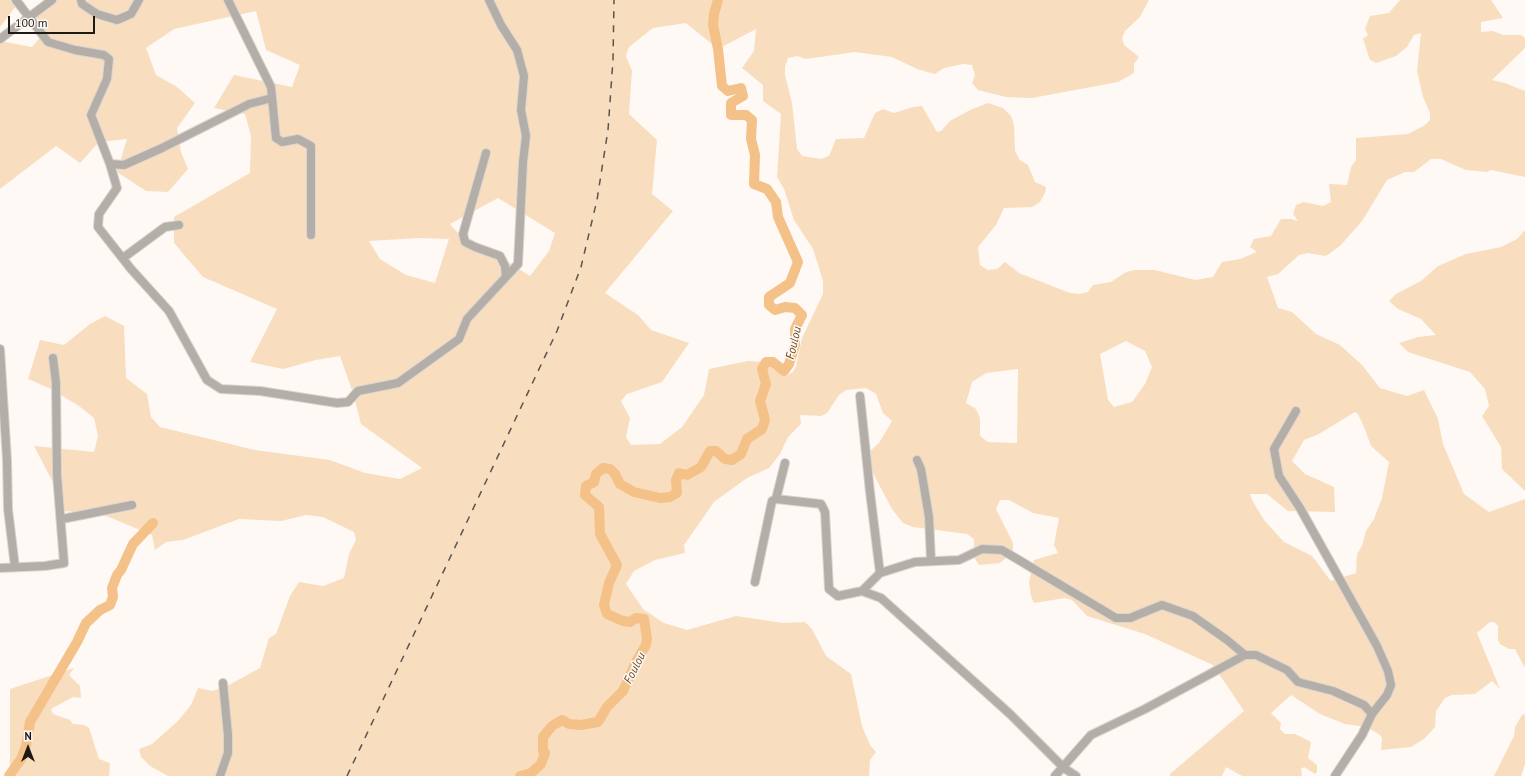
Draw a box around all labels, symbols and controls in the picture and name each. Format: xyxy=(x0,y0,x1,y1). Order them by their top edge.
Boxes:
scale bar xyxy=(10,8,97,34)
text: 100 m xyxy=(15,15,48,30)
water label: Foulou xyxy=(783,325,805,361)
water label: Foulou xyxy=(621,650,649,686)
north arrow xyxy=(8,728,48,768)
text: N xyxy=(24,729,32,743)

